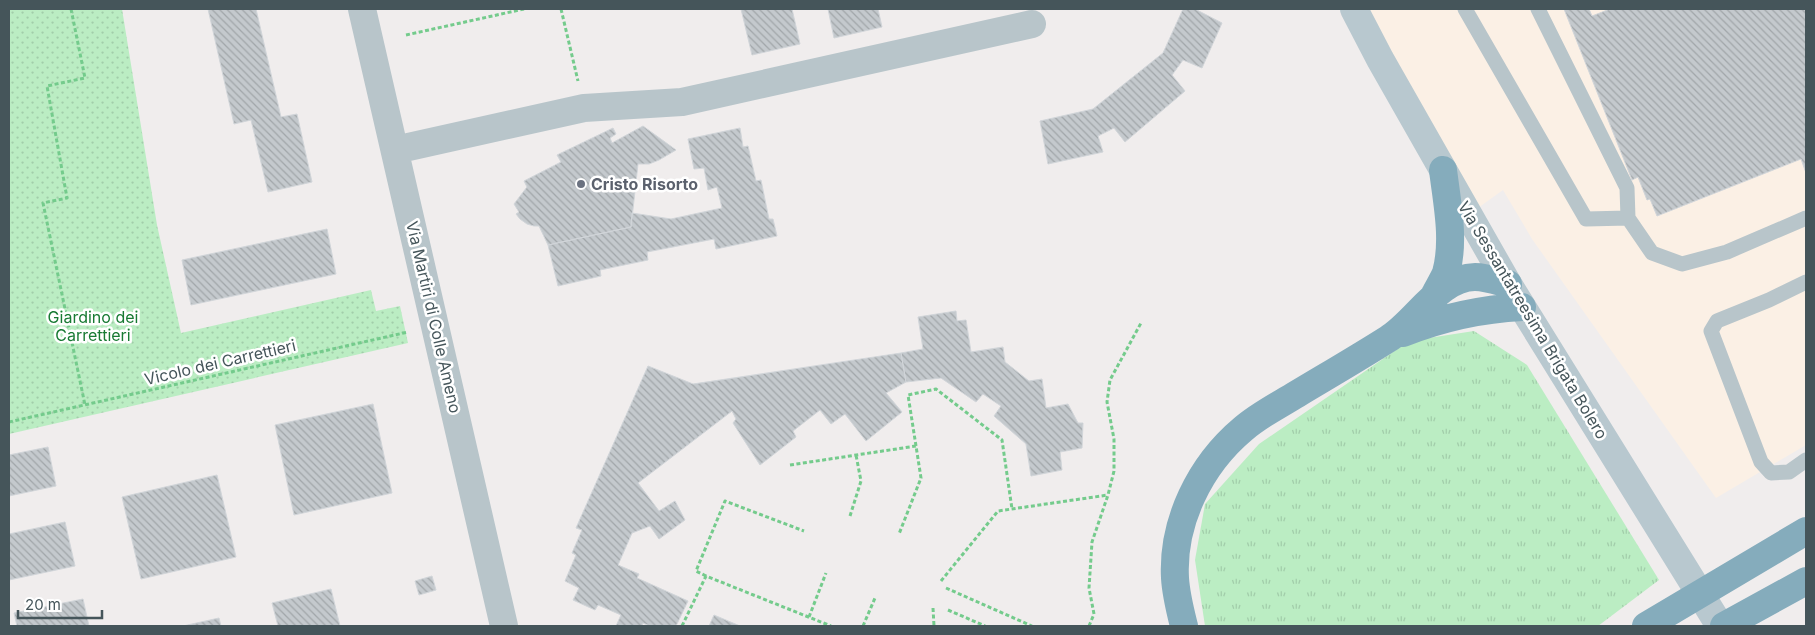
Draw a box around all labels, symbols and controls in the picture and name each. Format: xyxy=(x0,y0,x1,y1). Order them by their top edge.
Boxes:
place label: Cristo Risorto xyxy=(591,174,698,194)
marker: Cristo Risorto xyxy=(575,178,587,190)
street label: Via Sessantatreesima Brigata Bolero xyxy=(1454,197,1612,443)
street label: Via Martiri di Colle Ameno xyxy=(402,219,466,415)
park label: Giardino dei Carrettieri xyxy=(48,307,138,345)
street label: Vicolo dei Carrettieri xyxy=(142,335,298,389)
scale bar xyxy=(18,588,101,620)
text: 20 m xyxy=(25,595,61,614)

